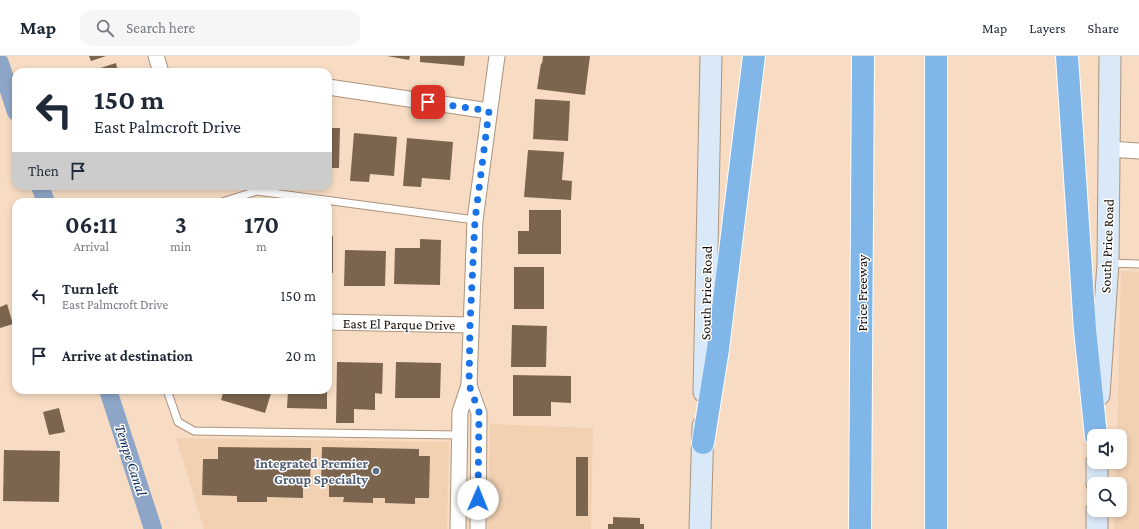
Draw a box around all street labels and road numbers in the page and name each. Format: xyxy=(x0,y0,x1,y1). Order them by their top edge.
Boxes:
street label: South Price Road xyxy=(1097,198,1117,293)
street label: South Price Road xyxy=(697,245,715,340)
street label: Price Freeway xyxy=(854,254,870,332)
street label: East El Parque Drive xyxy=(343,315,455,333)

